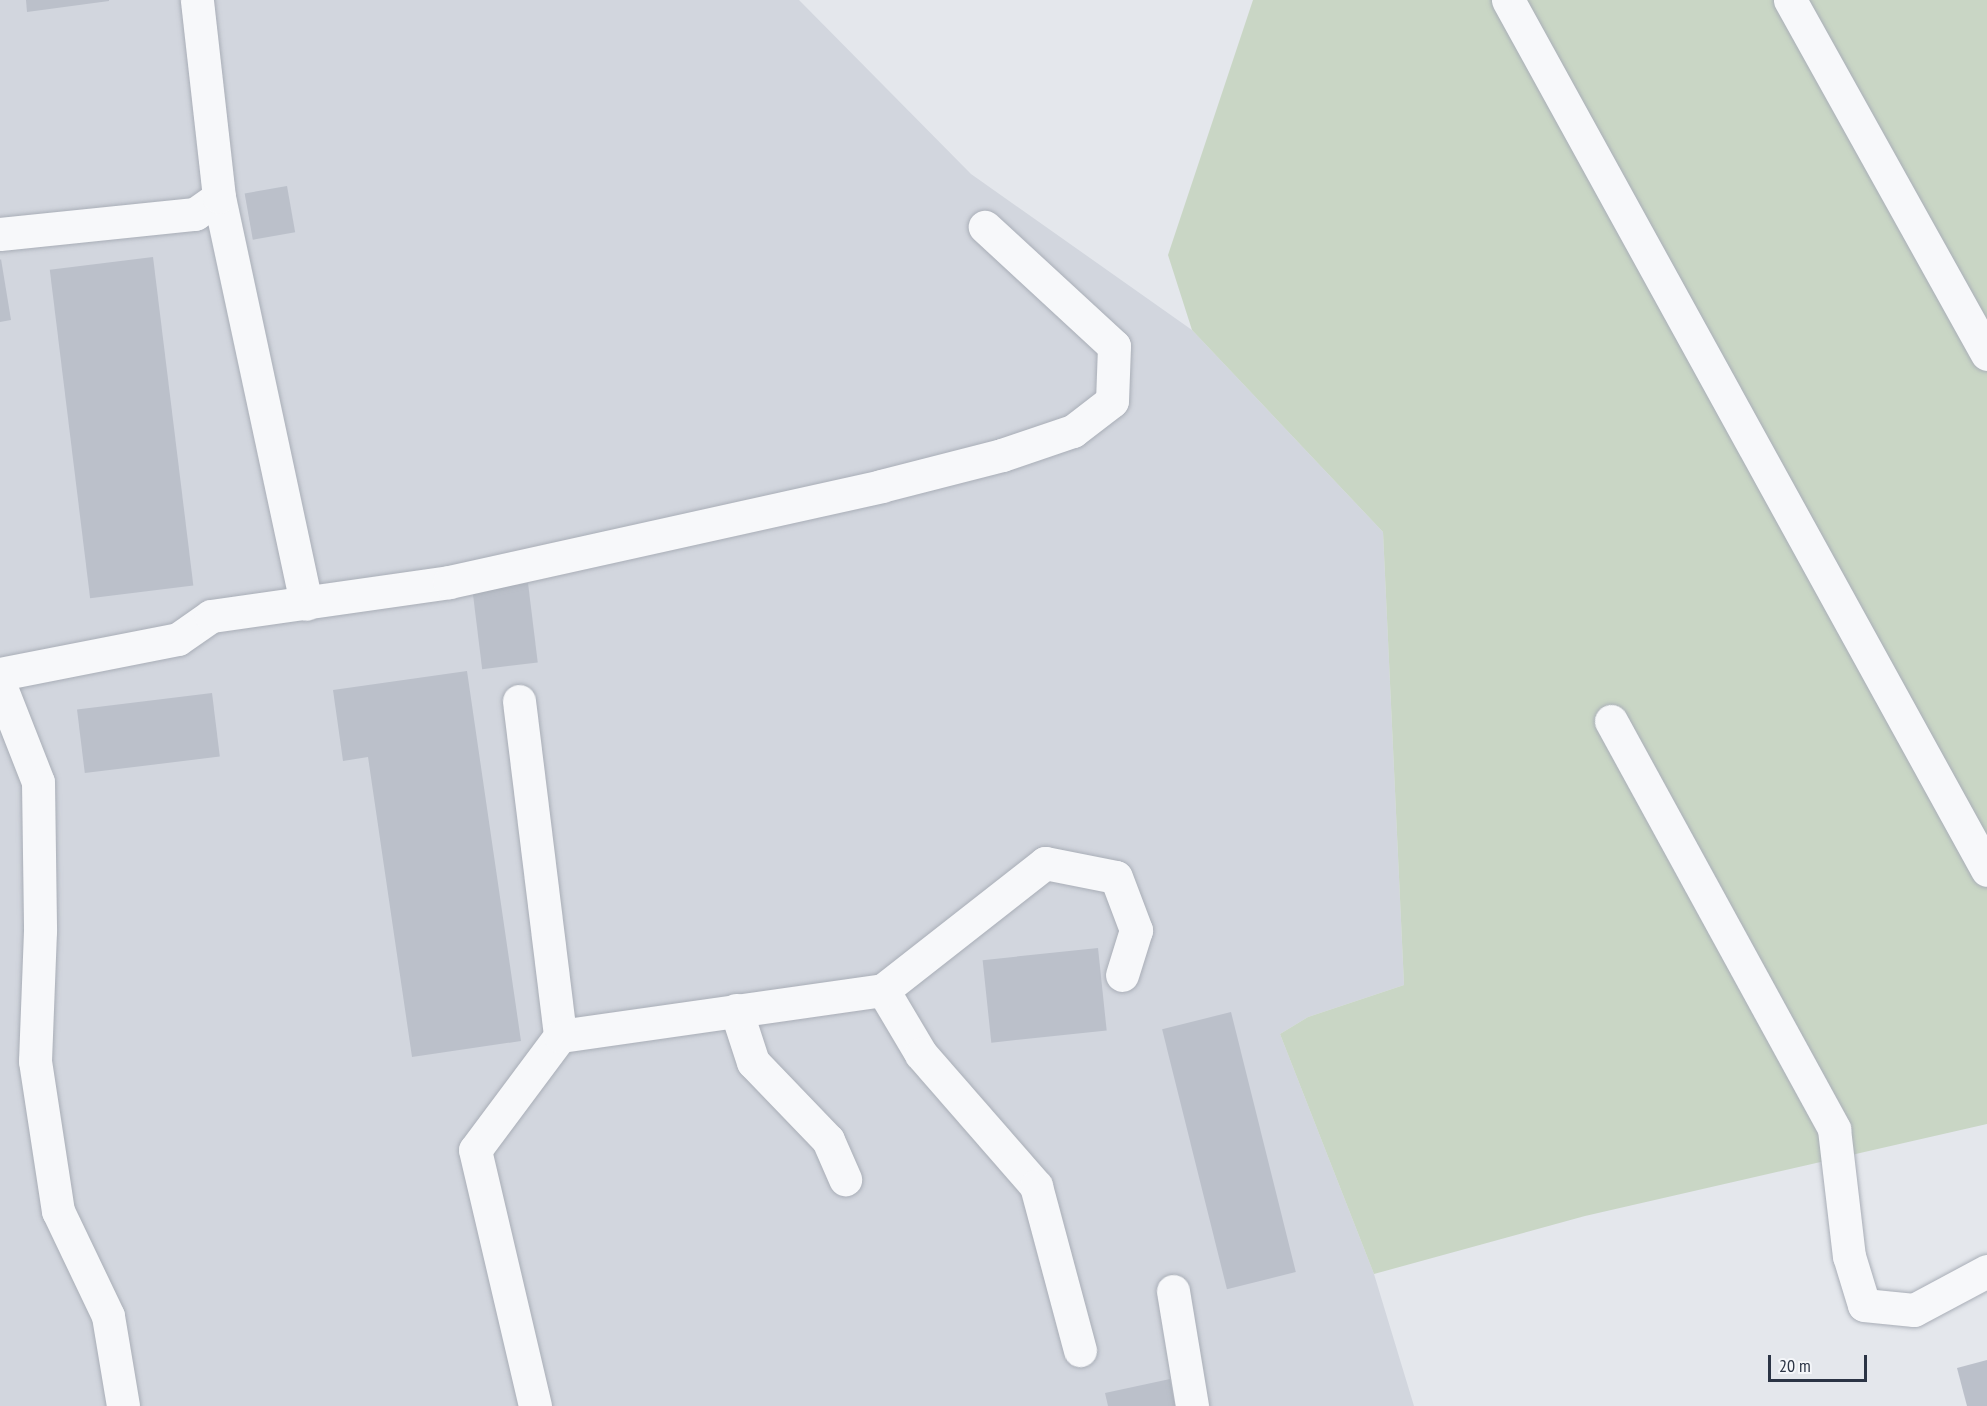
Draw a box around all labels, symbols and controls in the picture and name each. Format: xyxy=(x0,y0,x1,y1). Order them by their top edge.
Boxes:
scale bar xyxy=(1771,1343,1870,1381)
text: 20 m xyxy=(1779,1354,1811,1377)

